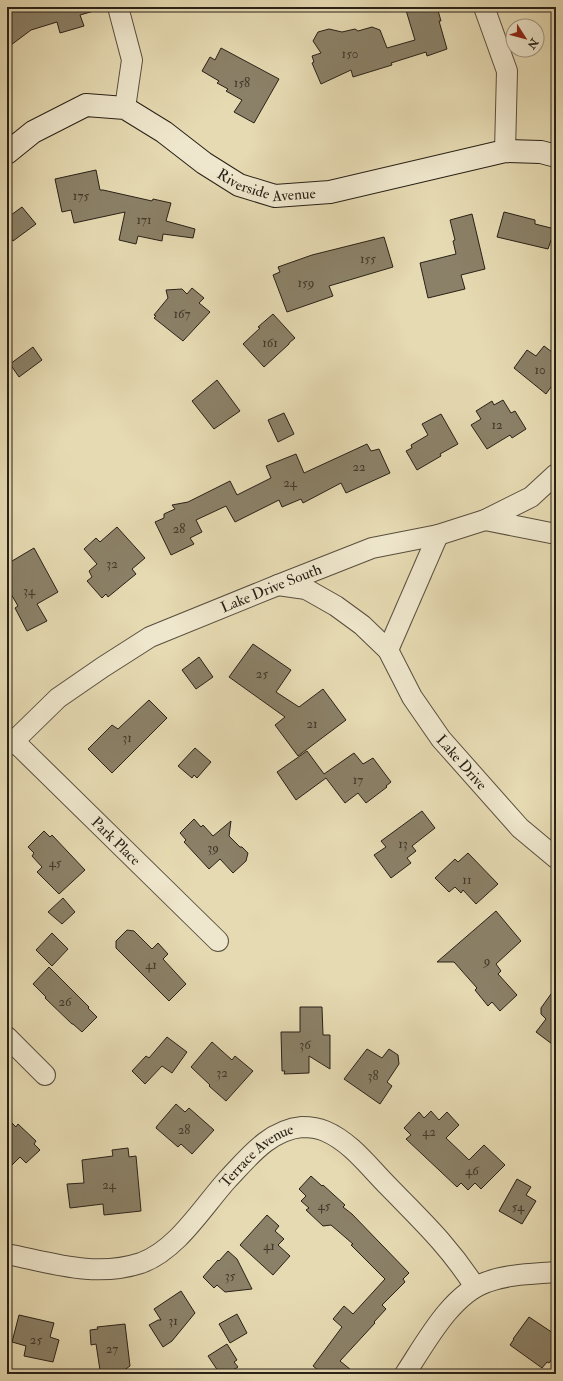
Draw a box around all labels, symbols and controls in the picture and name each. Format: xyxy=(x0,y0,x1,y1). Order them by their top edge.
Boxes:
north arrow xyxy=(505,18,545,58)
text: N xyxy=(524,35,541,52)
house number: 150 xyxy=(342,46,358,62)
house number: 158 xyxy=(234,75,250,91)
street label: Riverside Avenue xyxy=(213,165,316,206)
house number: 175 xyxy=(73,188,89,204)
house number: 171 xyxy=(136,212,152,228)
house number: 155 xyxy=(360,251,376,267)
house number: 159 xyxy=(298,275,314,291)
house number: 167 xyxy=(173,306,191,322)
house number: 161 xyxy=(262,335,278,351)
house number: 10 xyxy=(534,362,546,378)
house number: 12 xyxy=(491,417,503,433)
house number: 22 xyxy=(352,459,366,475)
house number: 24 xyxy=(283,475,298,491)
house number: 28 xyxy=(173,521,185,537)
house number: 32 xyxy=(106,556,118,572)
street label: Lake Drive South xyxy=(218,560,324,617)
house number: 34 xyxy=(23,583,36,599)
house number: 25 xyxy=(256,666,268,682)
house number: 21 xyxy=(306,716,318,732)
house number: 31 xyxy=(122,730,132,746)
street label: Lake Drive xyxy=(432,731,491,794)
house number: 17 xyxy=(353,772,363,788)
street label: Park Place xyxy=(87,813,144,870)
house number: 13 xyxy=(398,836,408,852)
house number: 39 xyxy=(207,840,219,856)
house number: 45 xyxy=(49,855,62,871)
house number: 11 xyxy=(462,872,472,888)
house number: 9 xyxy=(483,953,490,969)
house number: 41 xyxy=(145,957,157,973)
house number: 26 xyxy=(58,994,73,1010)
house number: 36 xyxy=(299,1037,312,1053)
house number: 32 xyxy=(216,1065,228,1081)
house number: 38 xyxy=(367,1068,379,1084)
street label: Terrace Avenue xyxy=(216,1120,296,1192)
house number: 28 xyxy=(178,1122,190,1138)
house number: 42 xyxy=(422,1124,436,1140)
house number: 46 xyxy=(465,1163,480,1179)
house number: 24 xyxy=(102,1177,117,1193)
house number: 45 xyxy=(318,1198,331,1214)
house number: 54 xyxy=(512,1199,525,1215)
house number: 41 xyxy=(263,1238,275,1254)
house number: 35 xyxy=(225,1268,236,1284)
house number: 31 xyxy=(168,1313,178,1329)
house number: 25 xyxy=(30,1332,42,1348)
house number: 27 xyxy=(106,1341,118,1357)

